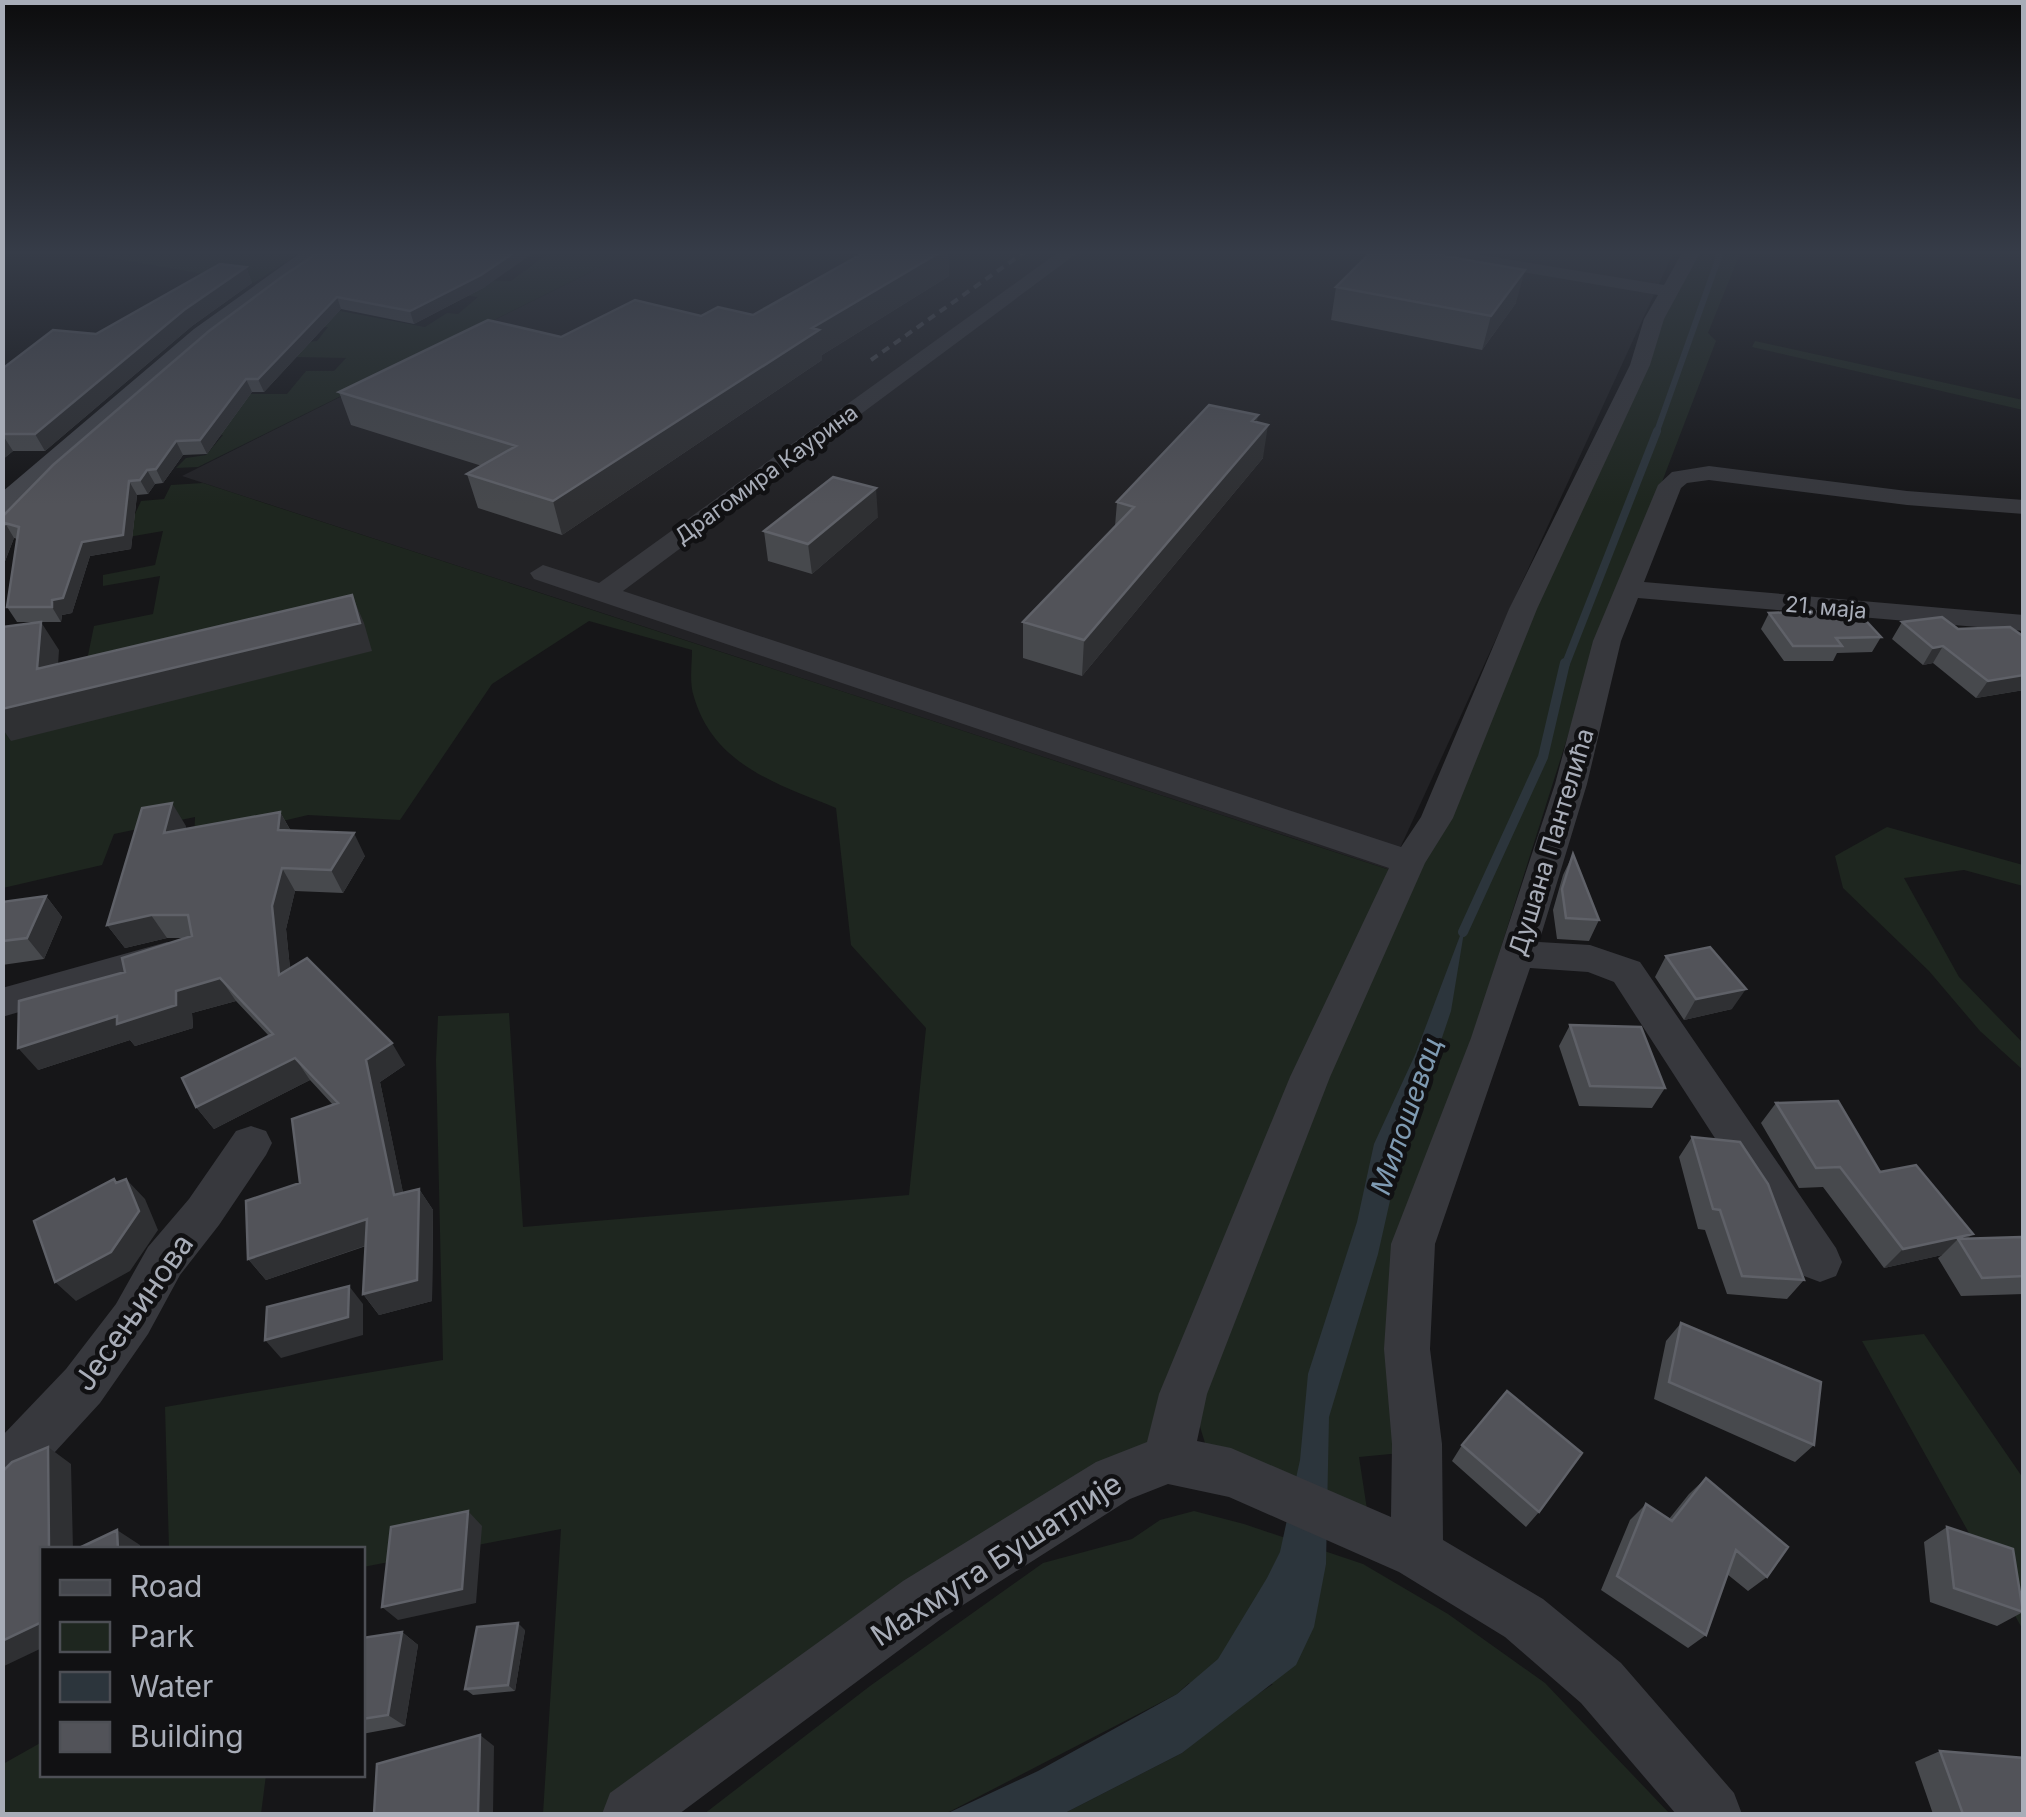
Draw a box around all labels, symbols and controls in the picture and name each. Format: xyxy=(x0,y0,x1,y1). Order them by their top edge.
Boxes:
street label: Драгомира Каурина xyxy=(669,399,863,549)
street label: 21. маја xyxy=(1784,590,1868,624)
street label: Душана Пантелића xyxy=(1502,725,1600,959)
water label: Милошевац xyxy=(1363,1033,1449,1199)
street label: Јесењинова xyxy=(66,1227,200,1397)
street label: Махмута Бушатлије xyxy=(864,1465,1128,1653)
legend xyxy=(40,1547,365,1777)
text: Road xyxy=(130,1568,202,1604)
text: Park xyxy=(130,1618,195,1654)
text: Water xyxy=(130,1668,213,1704)
text: Building xyxy=(130,1718,244,1754)

